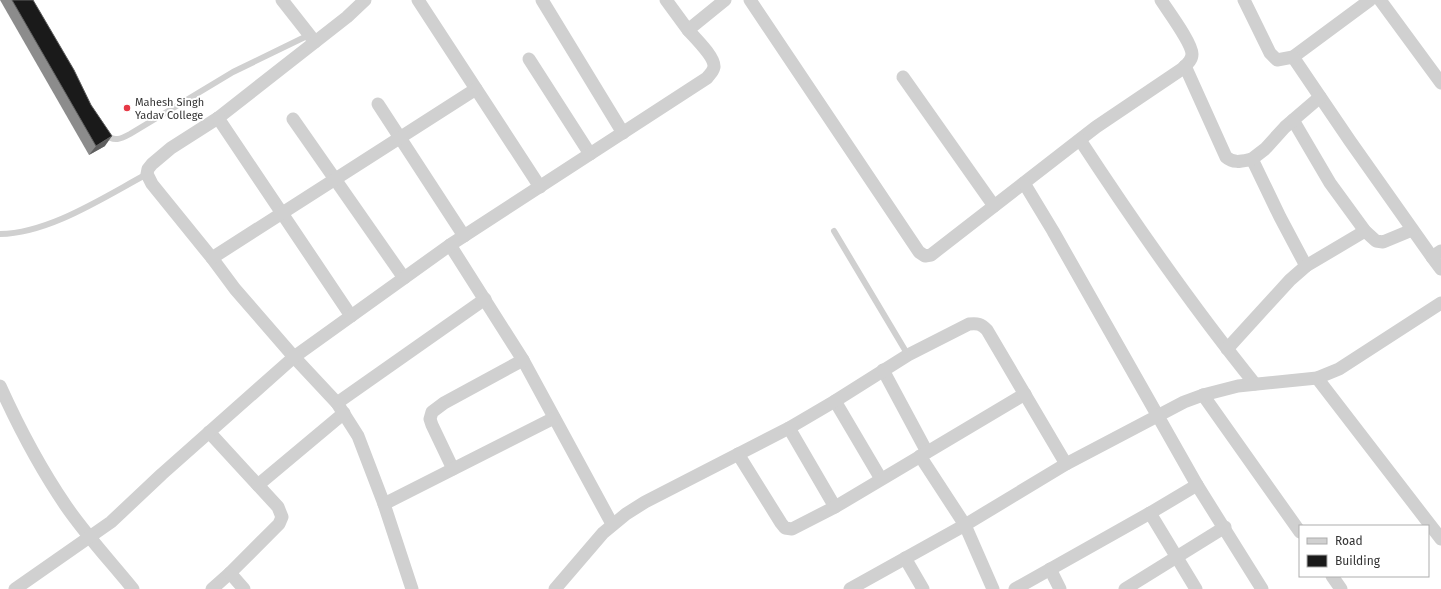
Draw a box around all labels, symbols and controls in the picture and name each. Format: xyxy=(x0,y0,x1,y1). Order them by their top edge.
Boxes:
place label: Mahesh Singh Yadav College xyxy=(135,96,204,122)
marker: Mahesh Singh Yadav College xyxy=(122,103,132,113)
legend xyxy=(1299,525,1429,577)
text: Road xyxy=(1335,534,1363,548)
text: Building xyxy=(1335,554,1381,568)

